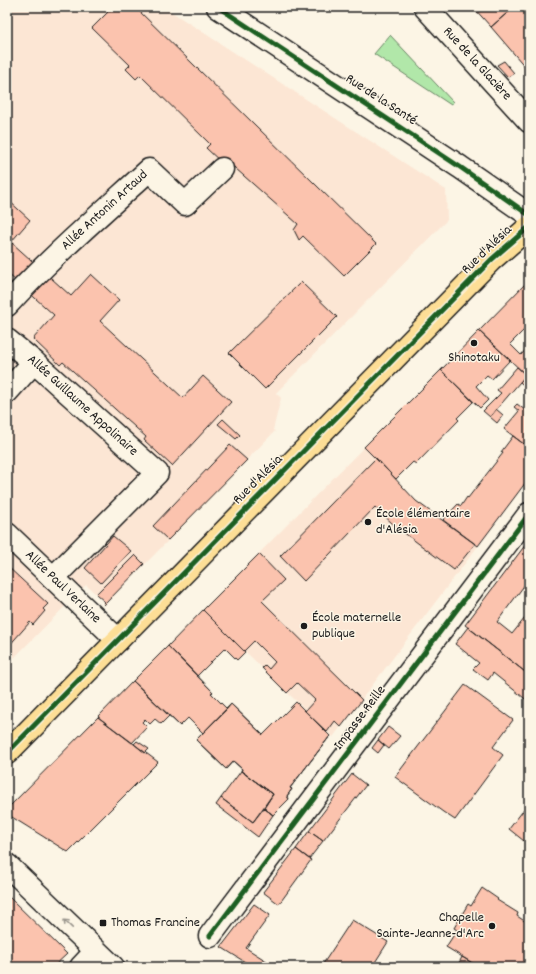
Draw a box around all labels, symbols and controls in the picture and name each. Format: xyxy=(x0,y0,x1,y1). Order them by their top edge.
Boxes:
street label: Rue de la Glacière xyxy=(438,22,516,105)
street label: Rue de la Santé xyxy=(341,69,421,131)
street label: Allée Antonin Artaud xyxy=(57,166,153,255)
street label: Rue d'Alésia xyxy=(457,220,517,279)
marker: Shinotaku xyxy=(469,338,479,348)
place label: Shinotaku xyxy=(448,348,500,368)
street label: Allée Guillaume Appolinaire xyxy=(23,350,142,461)
street label: Rue d'Alésia xyxy=(228,450,288,510)
place label: École élémentaire d'Alésia xyxy=(376,504,470,540)
marker: École élémentaire d'Alésia xyxy=(363,517,373,527)
street label: Allée Paul Verlaine xyxy=(20,546,105,628)
place label: École maternelle publique xyxy=(312,608,401,644)
marker: École maternelle publique xyxy=(299,621,309,631)
street label: Impasse Reille xyxy=(329,681,391,755)
place label: Chapelle Sainte-Jeanne-d'Arc xyxy=(377,908,484,944)
place label: Thomas Francine xyxy=(111,913,200,933)
marker: Thomas Francine xyxy=(98,918,108,928)
one-way arrow xyxy=(63,919,73,929)
marker: Chapelle Sainte-Jeanne-d'Arc xyxy=(487,921,497,931)

